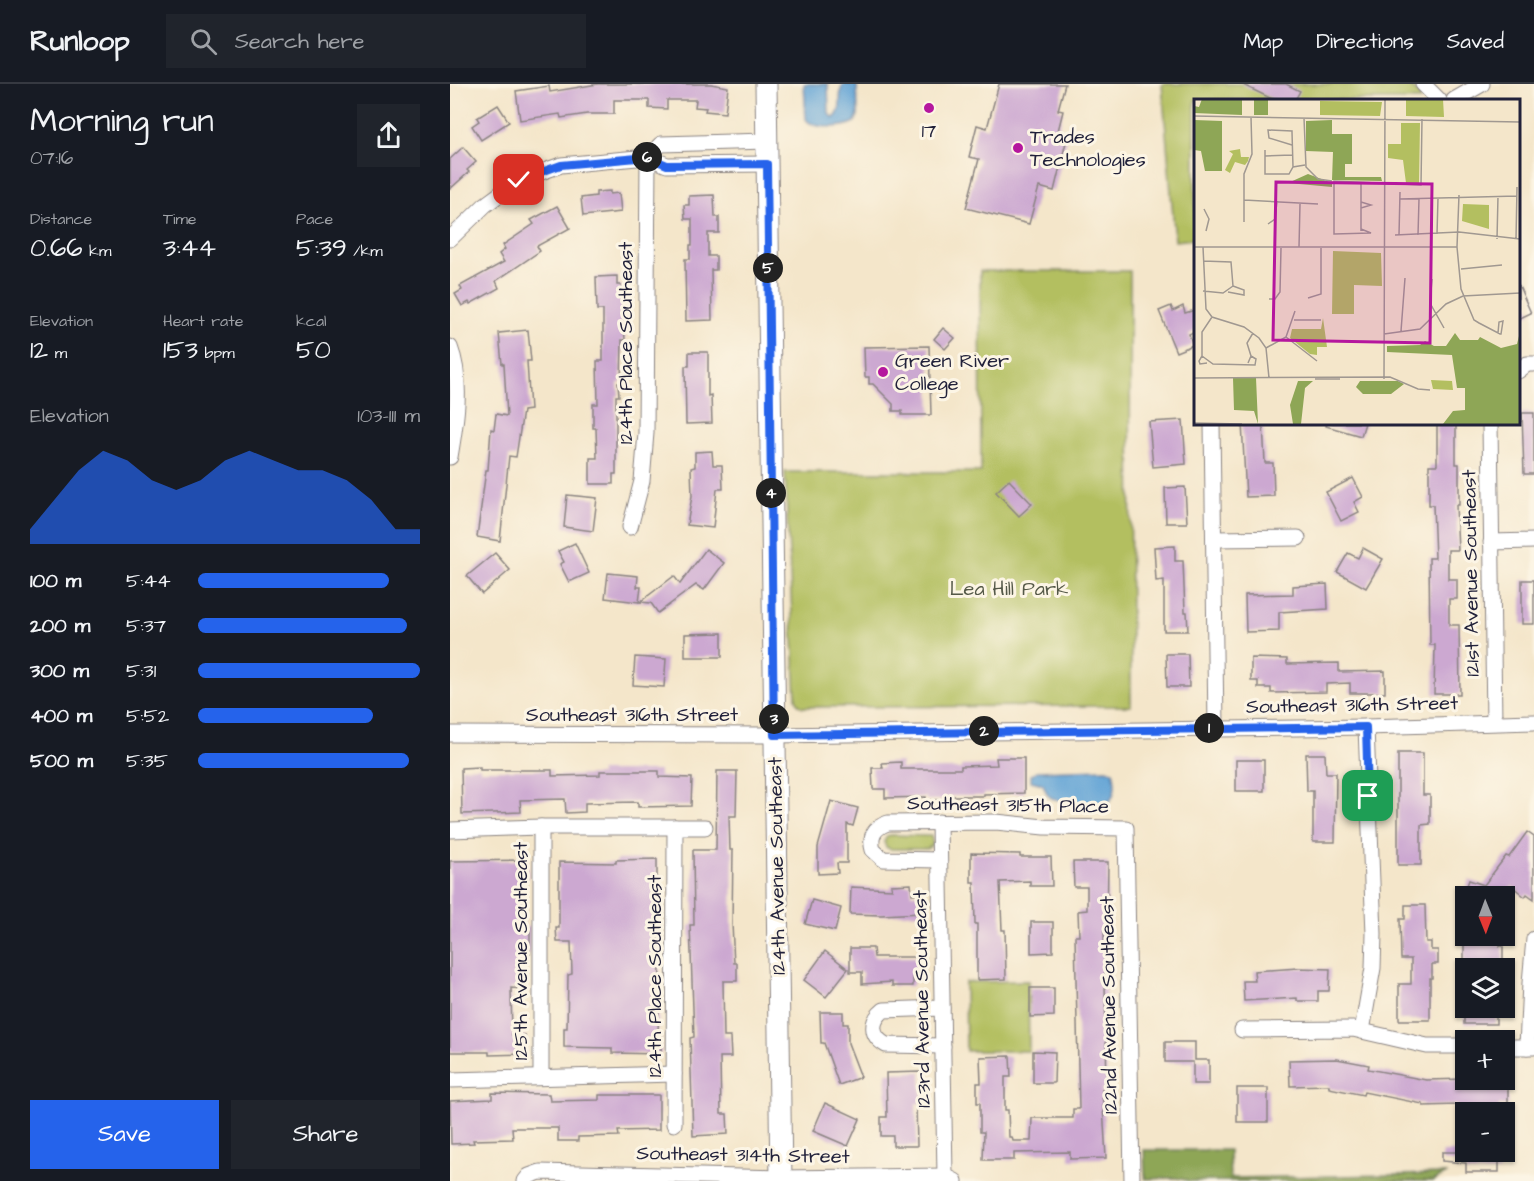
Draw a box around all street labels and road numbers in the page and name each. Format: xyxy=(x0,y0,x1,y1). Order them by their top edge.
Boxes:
street label: 124th Place Southeast xyxy=(612,242,640,444)
street label: 121st Avenue Southeast xyxy=(1455,469,1487,677)
street label: Southeast 316th Street xyxy=(1246,689,1458,721)
street label: Southeast 316th Street xyxy=(526,701,738,729)
street label: 124th Avenue Southeast xyxy=(761,757,793,975)
street label: Southeast 315th Place xyxy=(907,789,1109,821)
street label: 125th Avenue Southeast xyxy=(507,842,535,1060)
street label: 124th Place Southeast xyxy=(641,875,669,1077)
street label: 123rd Avenue Southeast xyxy=(906,890,938,1108)
street label: 122nd Avenue Southeast xyxy=(1093,896,1125,1114)
street label: Southeast 314th Street xyxy=(636,1139,850,1171)

